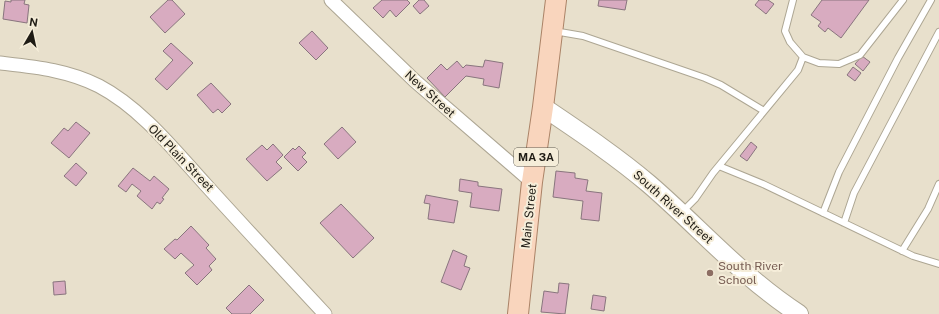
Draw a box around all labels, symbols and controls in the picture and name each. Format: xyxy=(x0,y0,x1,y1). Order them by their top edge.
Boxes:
north arrow xyxy=(12,12,52,52)
text: N xyxy=(28,16,39,29)
street label: New Street xyxy=(402,68,458,120)
street label: Old Plain Street xyxy=(145,122,217,195)
road number: MA 3A xyxy=(514,148,558,166)
street label: South River Street xyxy=(630,167,716,247)
street label: Main Street xyxy=(519,183,539,249)
place label: South River School xyxy=(718,259,783,287)
marker: South River School xyxy=(705,268,715,278)

